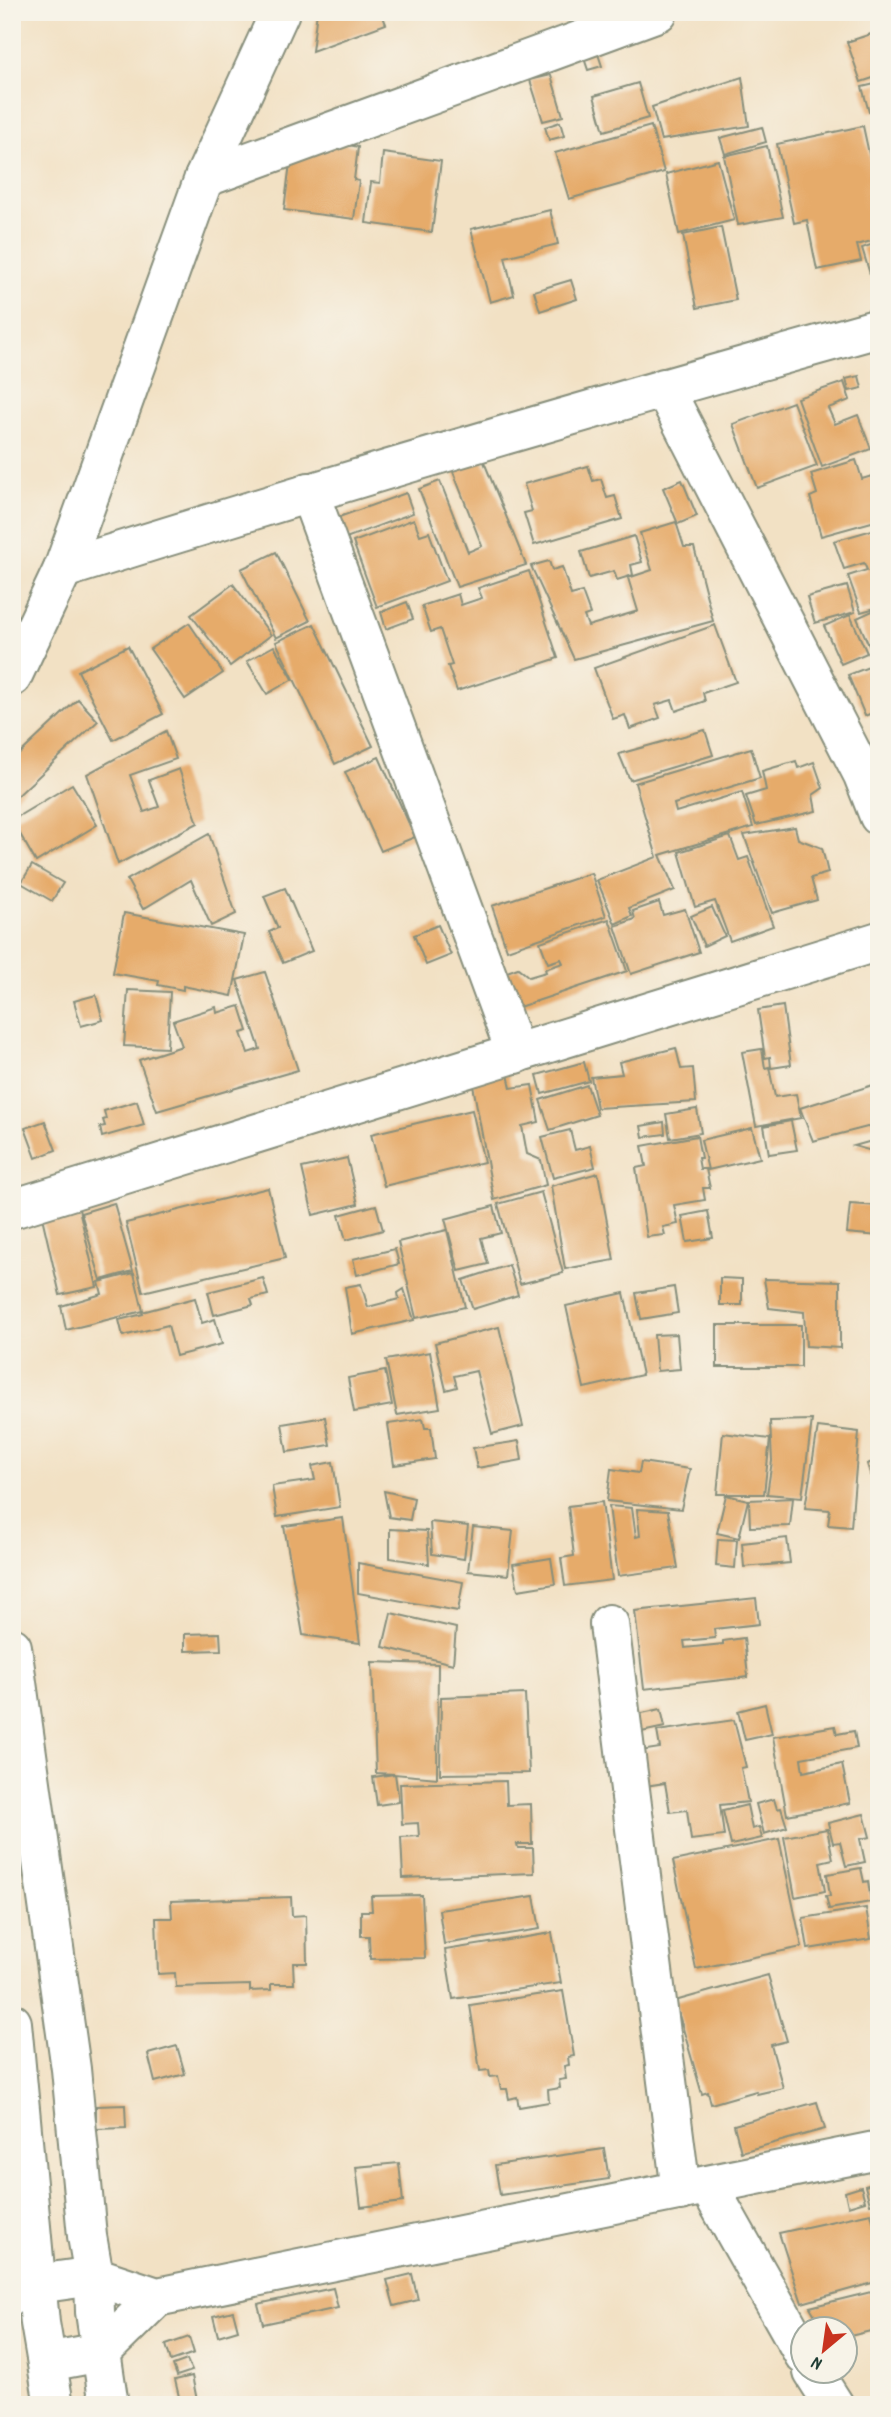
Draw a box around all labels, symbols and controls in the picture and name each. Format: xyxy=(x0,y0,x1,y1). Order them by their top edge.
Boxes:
north arrow xyxy=(790,2316,860,2386)
text: N xyxy=(807,2348,828,2376)

